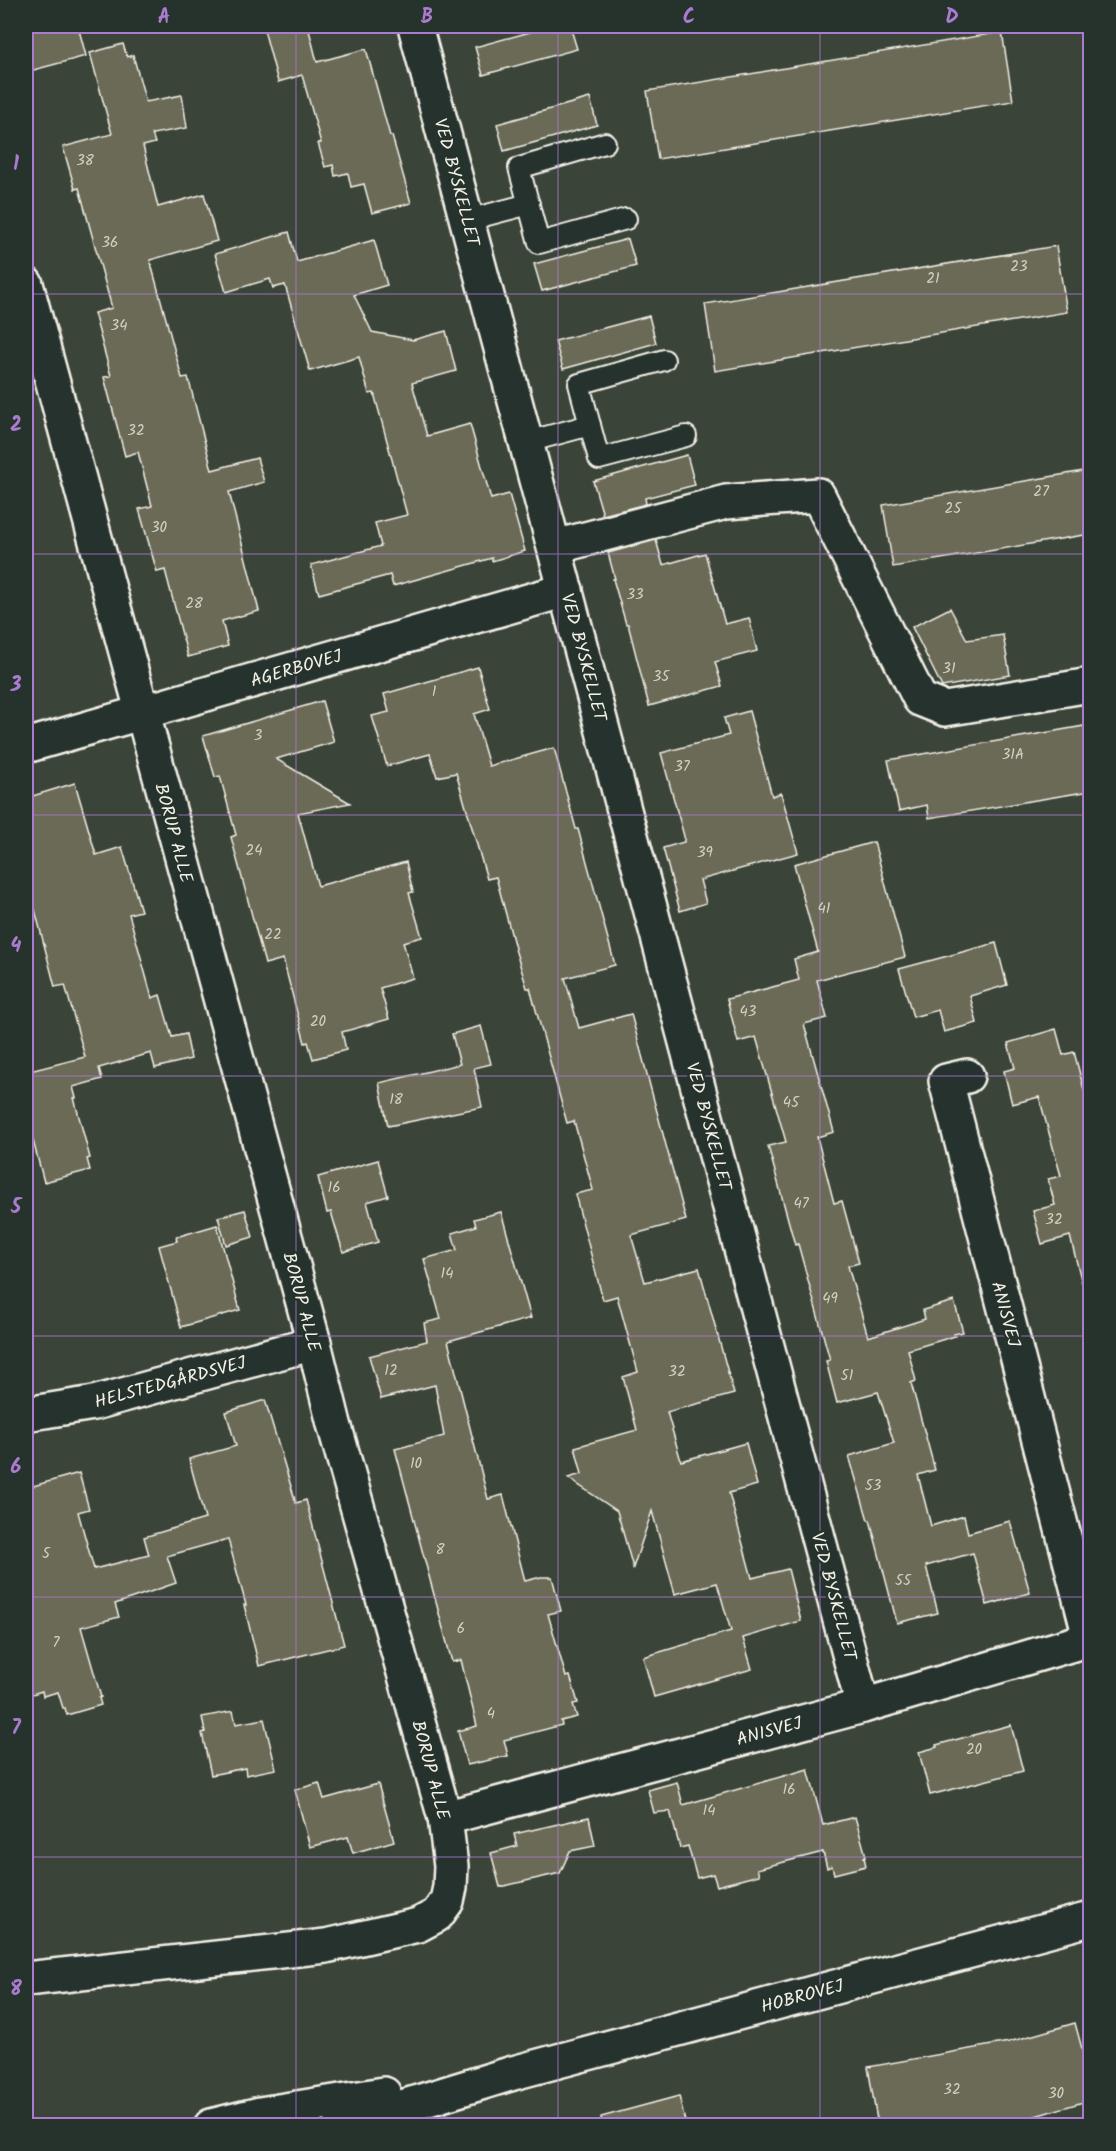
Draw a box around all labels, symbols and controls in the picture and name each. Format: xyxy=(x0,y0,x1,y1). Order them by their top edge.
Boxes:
text: A xyxy=(158,2,170,34)
text: B xyxy=(421,2,433,34)
text: C xyxy=(683,2,695,34)
text: D xyxy=(945,2,959,34)
street label: VED BYSKELLET xyxy=(425,115,487,251)
text: 1 xyxy=(13,149,19,181)
house number: 38 xyxy=(76,149,95,173)
house number: 36 xyxy=(102,231,118,255)
house number: 23 xyxy=(1010,255,1028,279)
house number: 21 xyxy=(926,267,940,291)
house number: 34 xyxy=(111,314,127,338)
text: 2 xyxy=(10,410,22,442)
house number: 32 xyxy=(127,419,145,443)
house number: 27 xyxy=(1033,480,1050,504)
house number: 25 xyxy=(945,497,962,521)
house number: 30 xyxy=(151,516,168,540)
house number: 33 xyxy=(626,583,644,607)
street label: VED BYSKELLET xyxy=(552,590,614,726)
house number: 28 xyxy=(185,592,204,616)
street label: AGERBOVEJ xyxy=(247,642,346,696)
house number: 31 xyxy=(942,657,956,681)
house number: 35 xyxy=(653,665,670,689)
text: 3 xyxy=(10,670,22,702)
house number: 1 xyxy=(432,680,437,704)
house number: 3 xyxy=(254,724,263,748)
house number: 31A xyxy=(1002,743,1024,767)
house number: 37 xyxy=(674,755,691,779)
street label: BORUP ALLE xyxy=(145,780,200,887)
house number: 24 xyxy=(246,839,262,863)
house number: 39 xyxy=(697,841,714,865)
house number: 41 xyxy=(818,897,831,921)
house number: 22 xyxy=(264,923,282,947)
text: 4 xyxy=(11,931,22,963)
house number: 43 xyxy=(740,1000,757,1024)
house number: 20 xyxy=(310,1010,327,1034)
street label: VED BYSKELLET xyxy=(677,1059,739,1195)
house number: 18 xyxy=(389,1088,404,1112)
house number: 45 xyxy=(783,1091,800,1115)
house number: 16 xyxy=(327,1176,341,1200)
text: 5 xyxy=(10,1192,23,1224)
house number: 47 xyxy=(793,1192,810,1216)
house number: 32 xyxy=(1045,1208,1063,1232)
street label: BORUP ALLE xyxy=(273,1249,328,1356)
house number: 14 xyxy=(441,1262,453,1286)
street label: ANISVEJ xyxy=(982,1278,1027,1351)
house number: 49 xyxy=(822,1287,838,1311)
street label: HELSTEDGÅRDSVEJ xyxy=(91,1349,250,1418)
house number: 12 xyxy=(384,1359,398,1383)
house number: 32 xyxy=(668,1360,686,1384)
house number: 51 xyxy=(841,1364,854,1388)
text: 6 xyxy=(11,1452,22,1484)
house number: 10 xyxy=(410,1452,423,1476)
house number: 53 xyxy=(865,1474,882,1498)
street label: VED BYSKELLET xyxy=(802,1529,864,1665)
house number: 8 xyxy=(435,1538,445,1562)
house number: 5 xyxy=(42,1542,51,1566)
house number: 55 xyxy=(895,1569,912,1593)
house number: 6 xyxy=(457,1617,465,1641)
house number: 7 xyxy=(53,1631,61,1655)
house number: 4 xyxy=(487,1702,495,1726)
street label: ANISVEJ xyxy=(733,1710,806,1755)
text: 7 xyxy=(11,1713,21,1745)
street label: BORUP ALLE xyxy=(402,1717,457,1824)
house number: 20 xyxy=(966,1738,983,1762)
house number: 16 xyxy=(782,1778,796,1802)
house number: 14 xyxy=(703,1799,715,1823)
street label: HOBROVEJ xyxy=(758,1972,848,2022)
text: 8 xyxy=(10,1974,22,2006)
house number: 32 xyxy=(943,2078,961,2102)
house number: 30 xyxy=(1048,2082,1065,2106)

